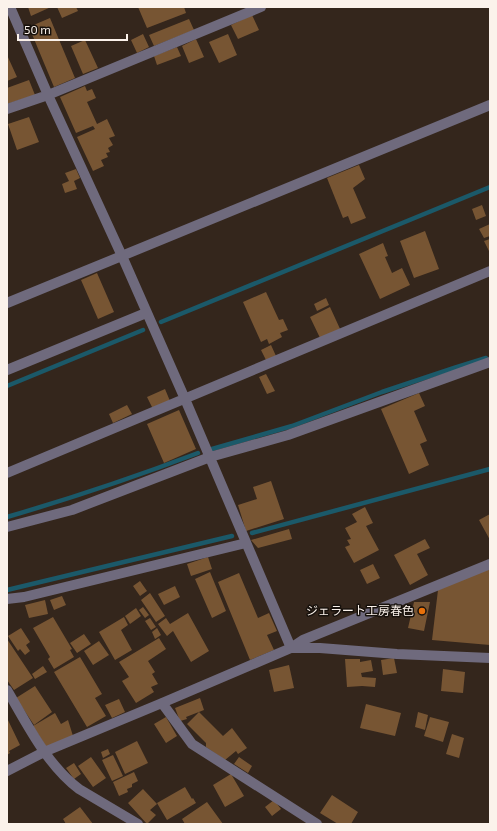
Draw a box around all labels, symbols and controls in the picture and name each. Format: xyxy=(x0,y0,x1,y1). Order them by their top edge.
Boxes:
scale bar xyxy=(18,16,127,42)
text: 50 m xyxy=(24,22,51,36)
place label: ジェラート工房春色 xyxy=(306,603,414,617)
marker: ジェラート工房春色 xyxy=(417,606,427,616)

